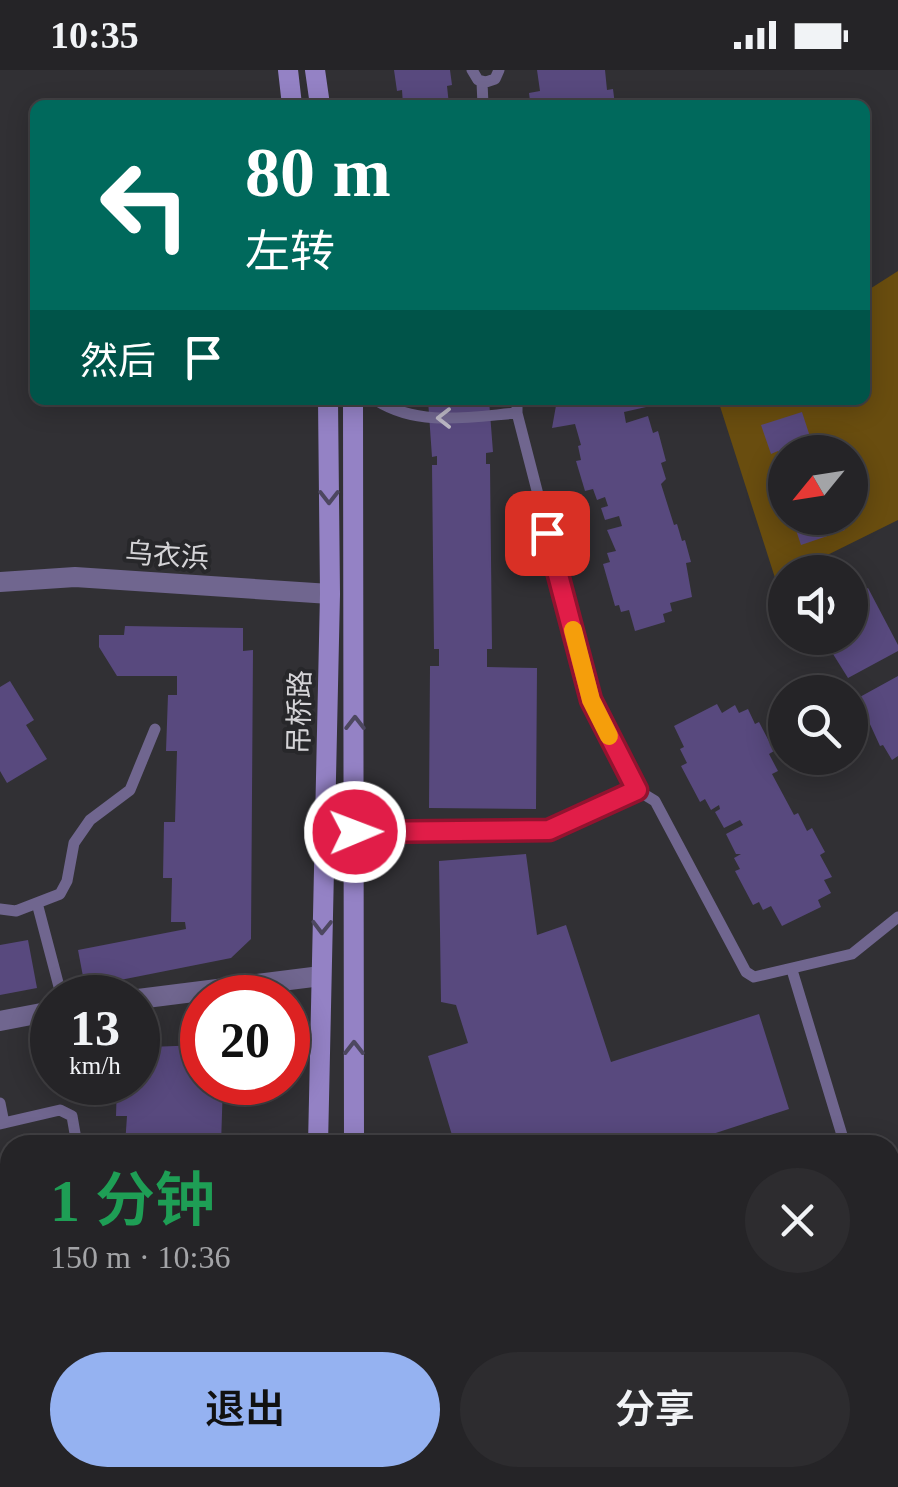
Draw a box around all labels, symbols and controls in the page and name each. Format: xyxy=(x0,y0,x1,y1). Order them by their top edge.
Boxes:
text: 10:35 xyxy=(50,14,139,56)
text: 80 m xyxy=(245,134,391,211)
icon: left xyxy=(80,140,210,270)
text: 左转 xyxy=(245,227,335,277)
icon: arrive xyxy=(176,330,231,385)
text: 然后 xyxy=(80,340,156,382)
one-way arrow xyxy=(436,407,452,429)
north arrow xyxy=(768,435,868,535)
map controls xyxy=(768,435,868,775)
one-way arrow xyxy=(318,490,340,506)
pin xyxy=(505,491,590,576)
icon: arrive xyxy=(520,506,575,561)
street label: 乌衣浜 xyxy=(124,537,210,574)
button: sound xyxy=(768,555,868,655)
street label: 吊桥路 xyxy=(283,670,316,754)
button: search xyxy=(768,675,868,775)
one-way arrow xyxy=(344,714,366,730)
position arrow xyxy=(303,780,407,884)
one-way arrow xyxy=(311,920,333,936)
speed limit sign: 20 xyxy=(180,975,310,1105)
text: 13 xyxy=(70,1000,120,1056)
one-way arrow xyxy=(343,1039,365,1054)
text: km/h xyxy=(69,1052,121,1079)
text: 1 分钟 xyxy=(50,1168,215,1234)
button: close xyxy=(745,1168,850,1273)
text: 150 m · 10:36 xyxy=(50,1239,230,1275)
button: 退出 xyxy=(50,1352,440,1467)
button: 分享 xyxy=(460,1352,850,1467)

